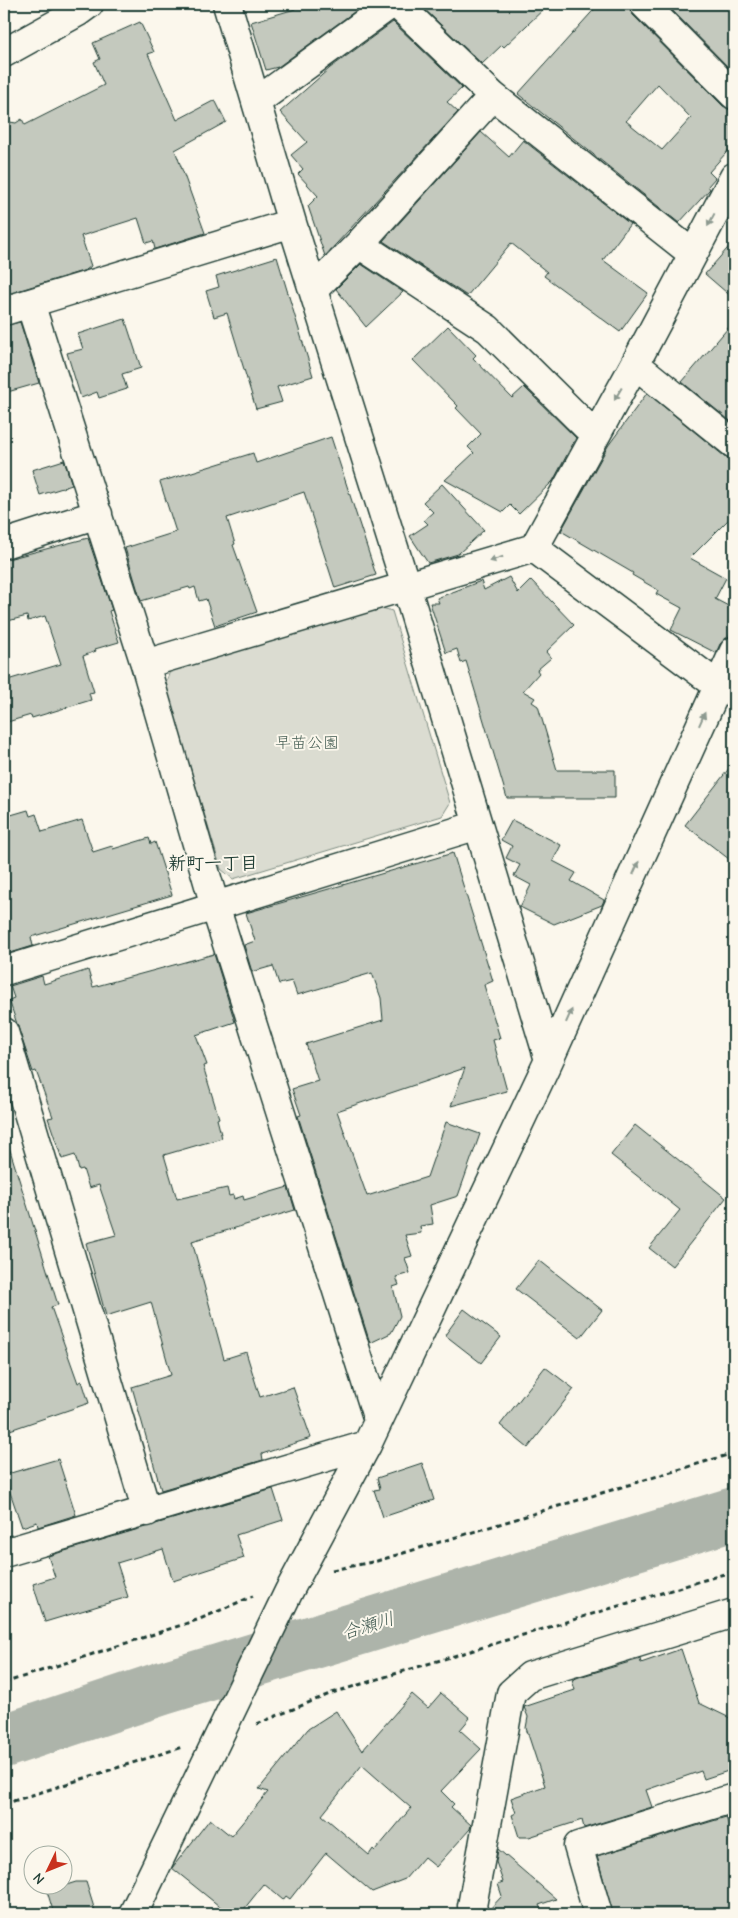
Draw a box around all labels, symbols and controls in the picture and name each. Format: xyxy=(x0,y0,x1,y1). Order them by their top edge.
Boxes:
one-way arrow xyxy=(707,213,715,227)
one-way arrow xyxy=(614,387,622,402)
one-way arrow xyxy=(488,556,503,564)
one-way arrow xyxy=(698,712,706,726)
park label: 早苗公園 xyxy=(275,734,339,752)
district label: 新町一丁目 xyxy=(168,853,258,874)
one-way arrow xyxy=(632,861,640,875)
one-way arrow xyxy=(566,1009,574,1023)
water label: 合瀬川 xyxy=(339,1608,397,1644)
north arrow xyxy=(22,1846,72,1896)
text: N xyxy=(30,1869,48,1888)

